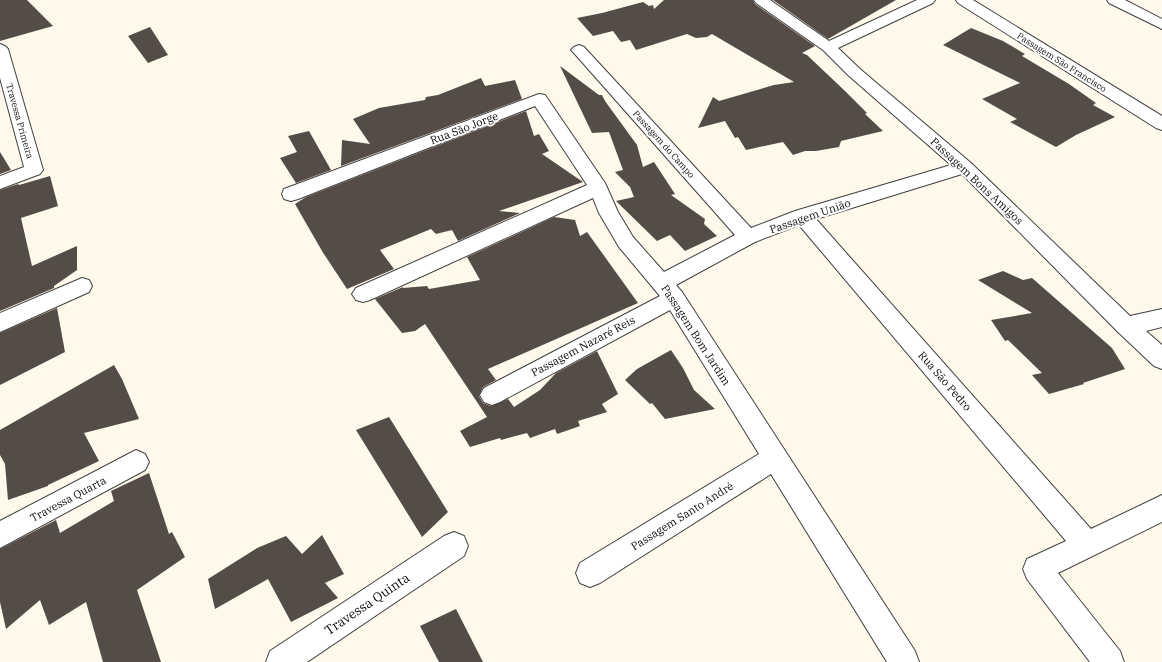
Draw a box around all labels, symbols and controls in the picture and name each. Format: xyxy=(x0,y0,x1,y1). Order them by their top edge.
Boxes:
street label: Passagem São Francisco xyxy=(1015,30,1109,94)
street label: Travessa Primeira xyxy=(4,82,36,160)
street label: Passagem do Campo xyxy=(631,108,697,180)
street label: Rua São Jorge xyxy=(428,109,500,147)
street label: Passagem Bons Amigos xyxy=(928,134,1026,228)
street label: Passagem União xyxy=(768,196,852,236)
street label: Passagem Bom Jardim xyxy=(658,282,734,388)
street label: Passagem Nazaré Reis xyxy=(529,313,637,379)
street label: Rua São Pedro xyxy=(915,348,975,414)
street label: Travessa Quarta xyxy=(28,473,108,525)
street label: Passagem Santo André xyxy=(628,479,736,553)
street label: Travessa Quinta xyxy=(321,569,413,639)

